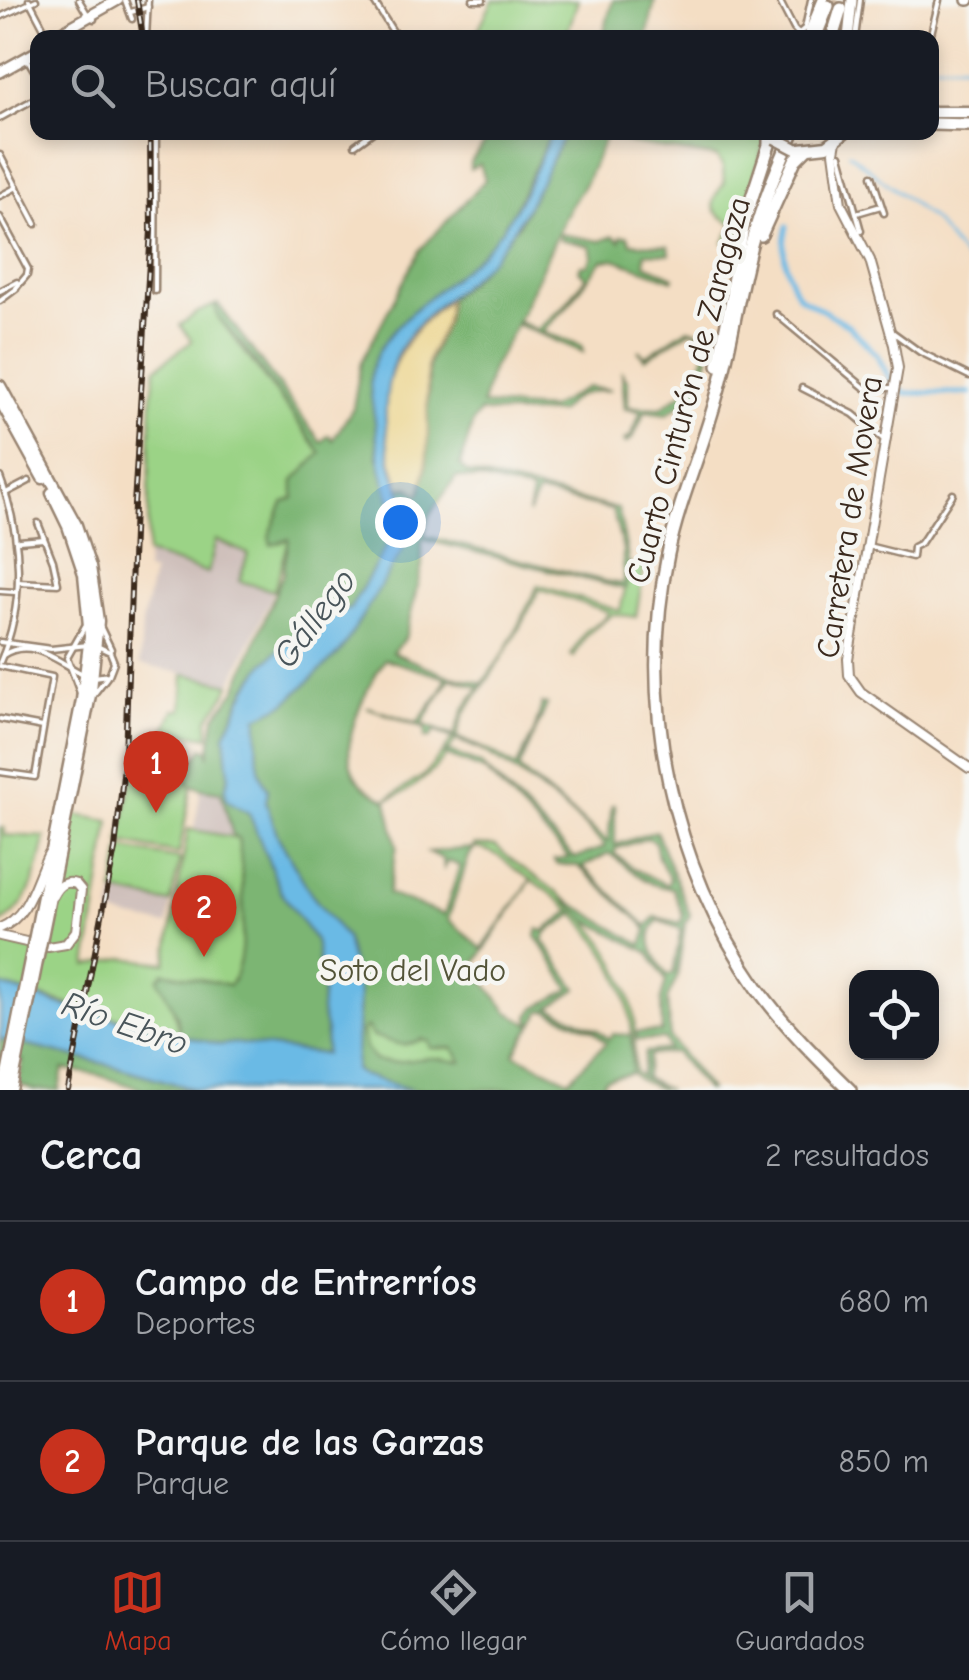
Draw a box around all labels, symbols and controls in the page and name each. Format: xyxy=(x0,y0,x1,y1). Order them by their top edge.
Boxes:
search box xyxy=(30,30,939,140)
icon: search xyxy=(65,58,120,113)
text: Buscar aquí xyxy=(145,63,337,107)
street label: Cuarto Cinturón de Zaragoza xyxy=(619,193,758,587)
street label: Carretera de Movera xyxy=(809,373,890,661)
your location xyxy=(375,497,426,548)
water label: Gállego xyxy=(264,561,365,676)
pin: 1 xyxy=(124,730,188,813)
pin: 2 xyxy=(172,874,236,957)
park label: Soto del Vado xyxy=(320,952,506,989)
map controls xyxy=(849,970,939,1060)
button: locate xyxy=(849,970,939,1060)
water label: Río Ebro xyxy=(57,983,193,1064)
text: Cerca xyxy=(40,1131,143,1180)
text: 2 resultados xyxy=(765,1137,929,1174)
text: Campo de Entrerríos xyxy=(135,1261,477,1305)
text: 1 xyxy=(66,1283,79,1320)
text: 680 m xyxy=(839,1283,929,1320)
text: Deportes xyxy=(135,1305,255,1342)
text: Parque de las Garzas xyxy=(135,1421,484,1465)
text: 2 xyxy=(65,1443,80,1480)
text: 850 m xyxy=(839,1443,929,1480)
text: Parque xyxy=(135,1465,229,1502)
tab: Mapa xyxy=(104,1565,172,1657)
tab: Cómo llegar xyxy=(380,1565,526,1657)
tab: Guardados xyxy=(735,1565,865,1657)

